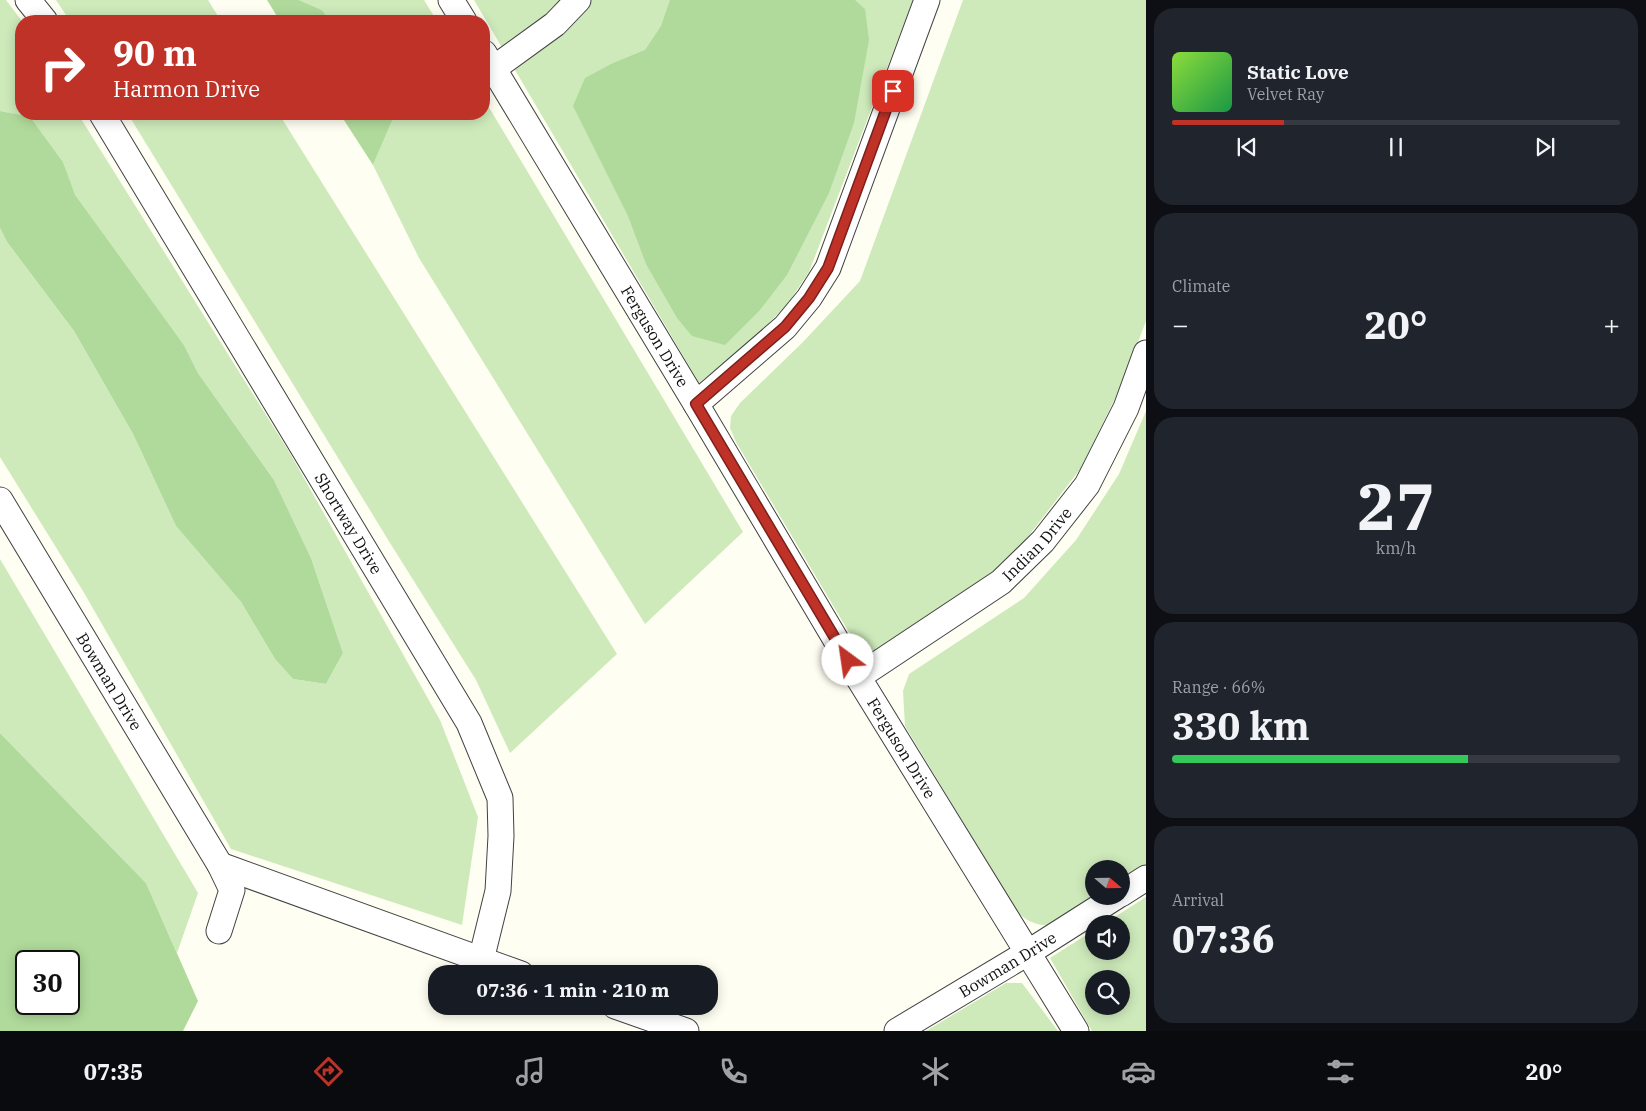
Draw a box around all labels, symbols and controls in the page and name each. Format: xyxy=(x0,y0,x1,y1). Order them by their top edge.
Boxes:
text: 90 m xyxy=(113,30,197,76)
icon: right xyxy=(30,35,95,100)
text: Static Love xyxy=(1247,60,1349,84)
pin xyxy=(872,70,914,112)
text: Harmon Drive xyxy=(113,74,260,103)
icon: arrive xyxy=(879,77,907,105)
text: Velvet Ray xyxy=(1247,84,1324,104)
icon: previous xyxy=(1233,133,1261,161)
icon: pause xyxy=(1382,133,1410,161)
icon: next xyxy=(1531,133,1559,161)
text: Climate xyxy=(1172,276,1230,296)
street label: Ferguson Drive xyxy=(617,282,693,391)
text: 20° xyxy=(1364,300,1428,349)
text: − xyxy=(1172,306,1189,343)
text: + xyxy=(1603,306,1620,343)
text: 27 xyxy=(1357,463,1435,548)
street label: Shortway Drive xyxy=(311,469,387,578)
street label: Indian Drive xyxy=(998,503,1076,585)
text: km/h xyxy=(1376,538,1416,558)
street label: Bowman Drive xyxy=(72,629,147,734)
position arrow xyxy=(821,633,873,685)
text: Range · 66% xyxy=(1172,677,1265,697)
street label: Ferguson Drive xyxy=(863,694,940,802)
text: 330 km xyxy=(1172,701,1310,750)
north arrow xyxy=(1085,860,1130,905)
map controls xyxy=(1085,860,1130,1015)
text: Arrival xyxy=(1172,890,1224,910)
text: 07:36 xyxy=(1172,914,1275,963)
button: sound xyxy=(1085,915,1130,960)
street label: Bowman Drive xyxy=(955,927,1060,1002)
speed limit sign: 30 xyxy=(15,950,80,1015)
button: search xyxy=(1085,970,1130,1015)
text: 07:36 · 1 min · 210 m xyxy=(477,978,669,1002)
icon: directions xyxy=(311,1054,346,1089)
icon: music xyxy=(513,1054,548,1089)
icon: phone xyxy=(716,1054,751,1089)
icon: climate xyxy=(918,1054,953,1089)
icon: car xyxy=(1121,1054,1156,1089)
icon: filters xyxy=(1323,1054,1358,1089)
text: 07:35 xyxy=(84,1057,143,1086)
text: 20° xyxy=(1525,1057,1562,1086)

